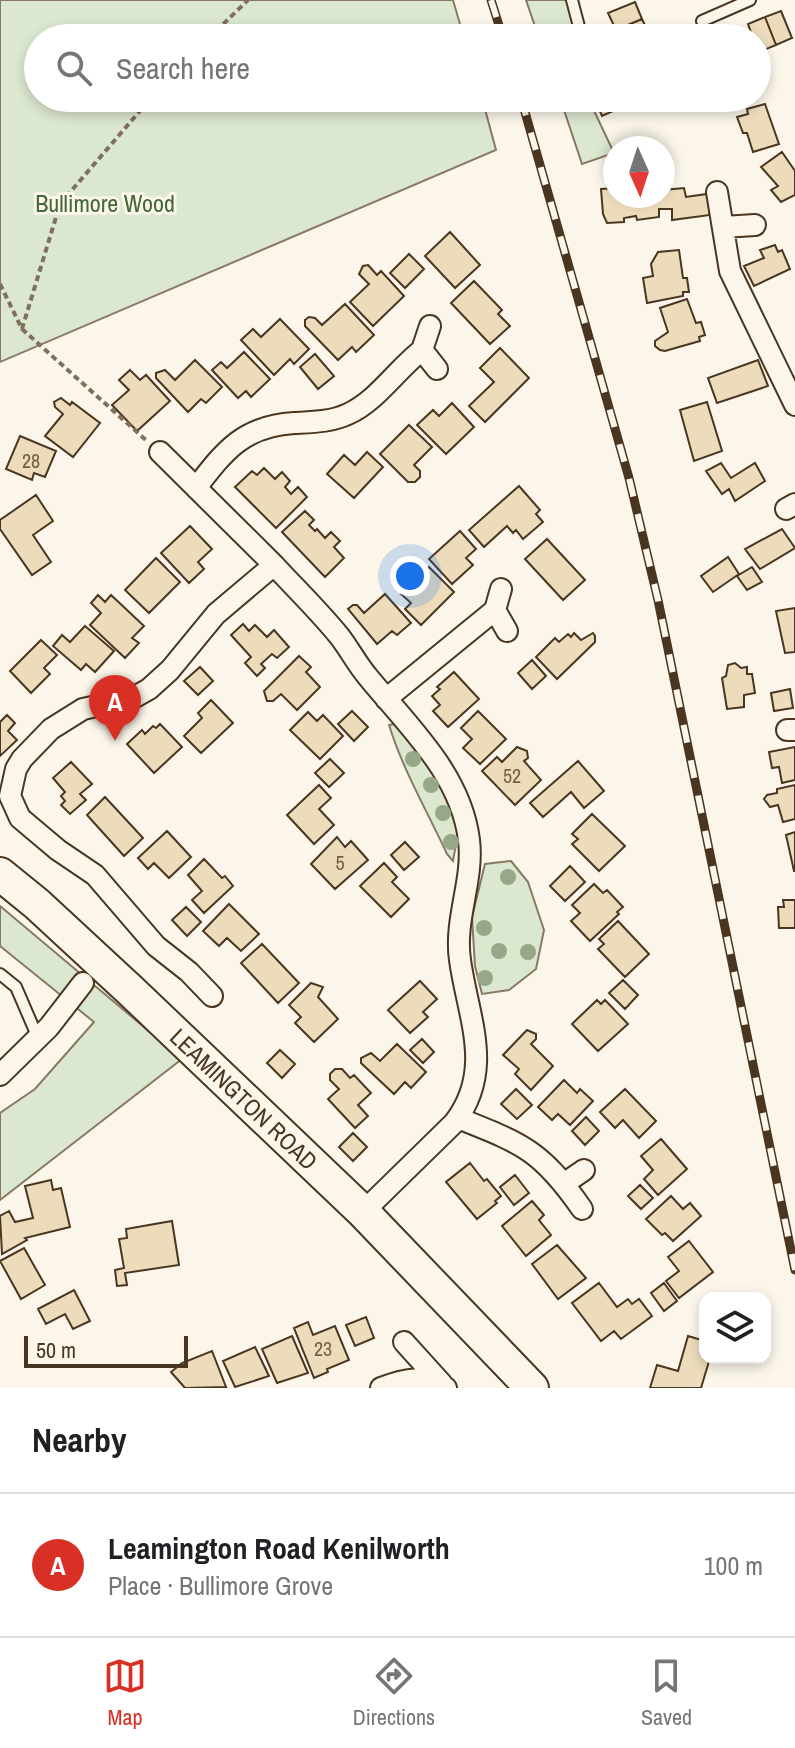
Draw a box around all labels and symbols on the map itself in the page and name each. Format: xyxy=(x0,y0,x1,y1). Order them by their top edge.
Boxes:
north arrow xyxy=(603,136,675,208)
park label: Bullimore Wood xyxy=(35,187,175,219)
house number: 28 xyxy=(22,447,40,474)
your location xyxy=(390,556,430,596)
pin: A xyxy=(89,675,141,741)
house number: 52 xyxy=(503,762,521,789)
house number: 5 xyxy=(335,849,345,876)
street label: LEAMINGTON ROAD xyxy=(164,1021,325,1177)
scale bar xyxy=(24,1332,188,1368)
house number: 23 xyxy=(314,1335,332,1362)

